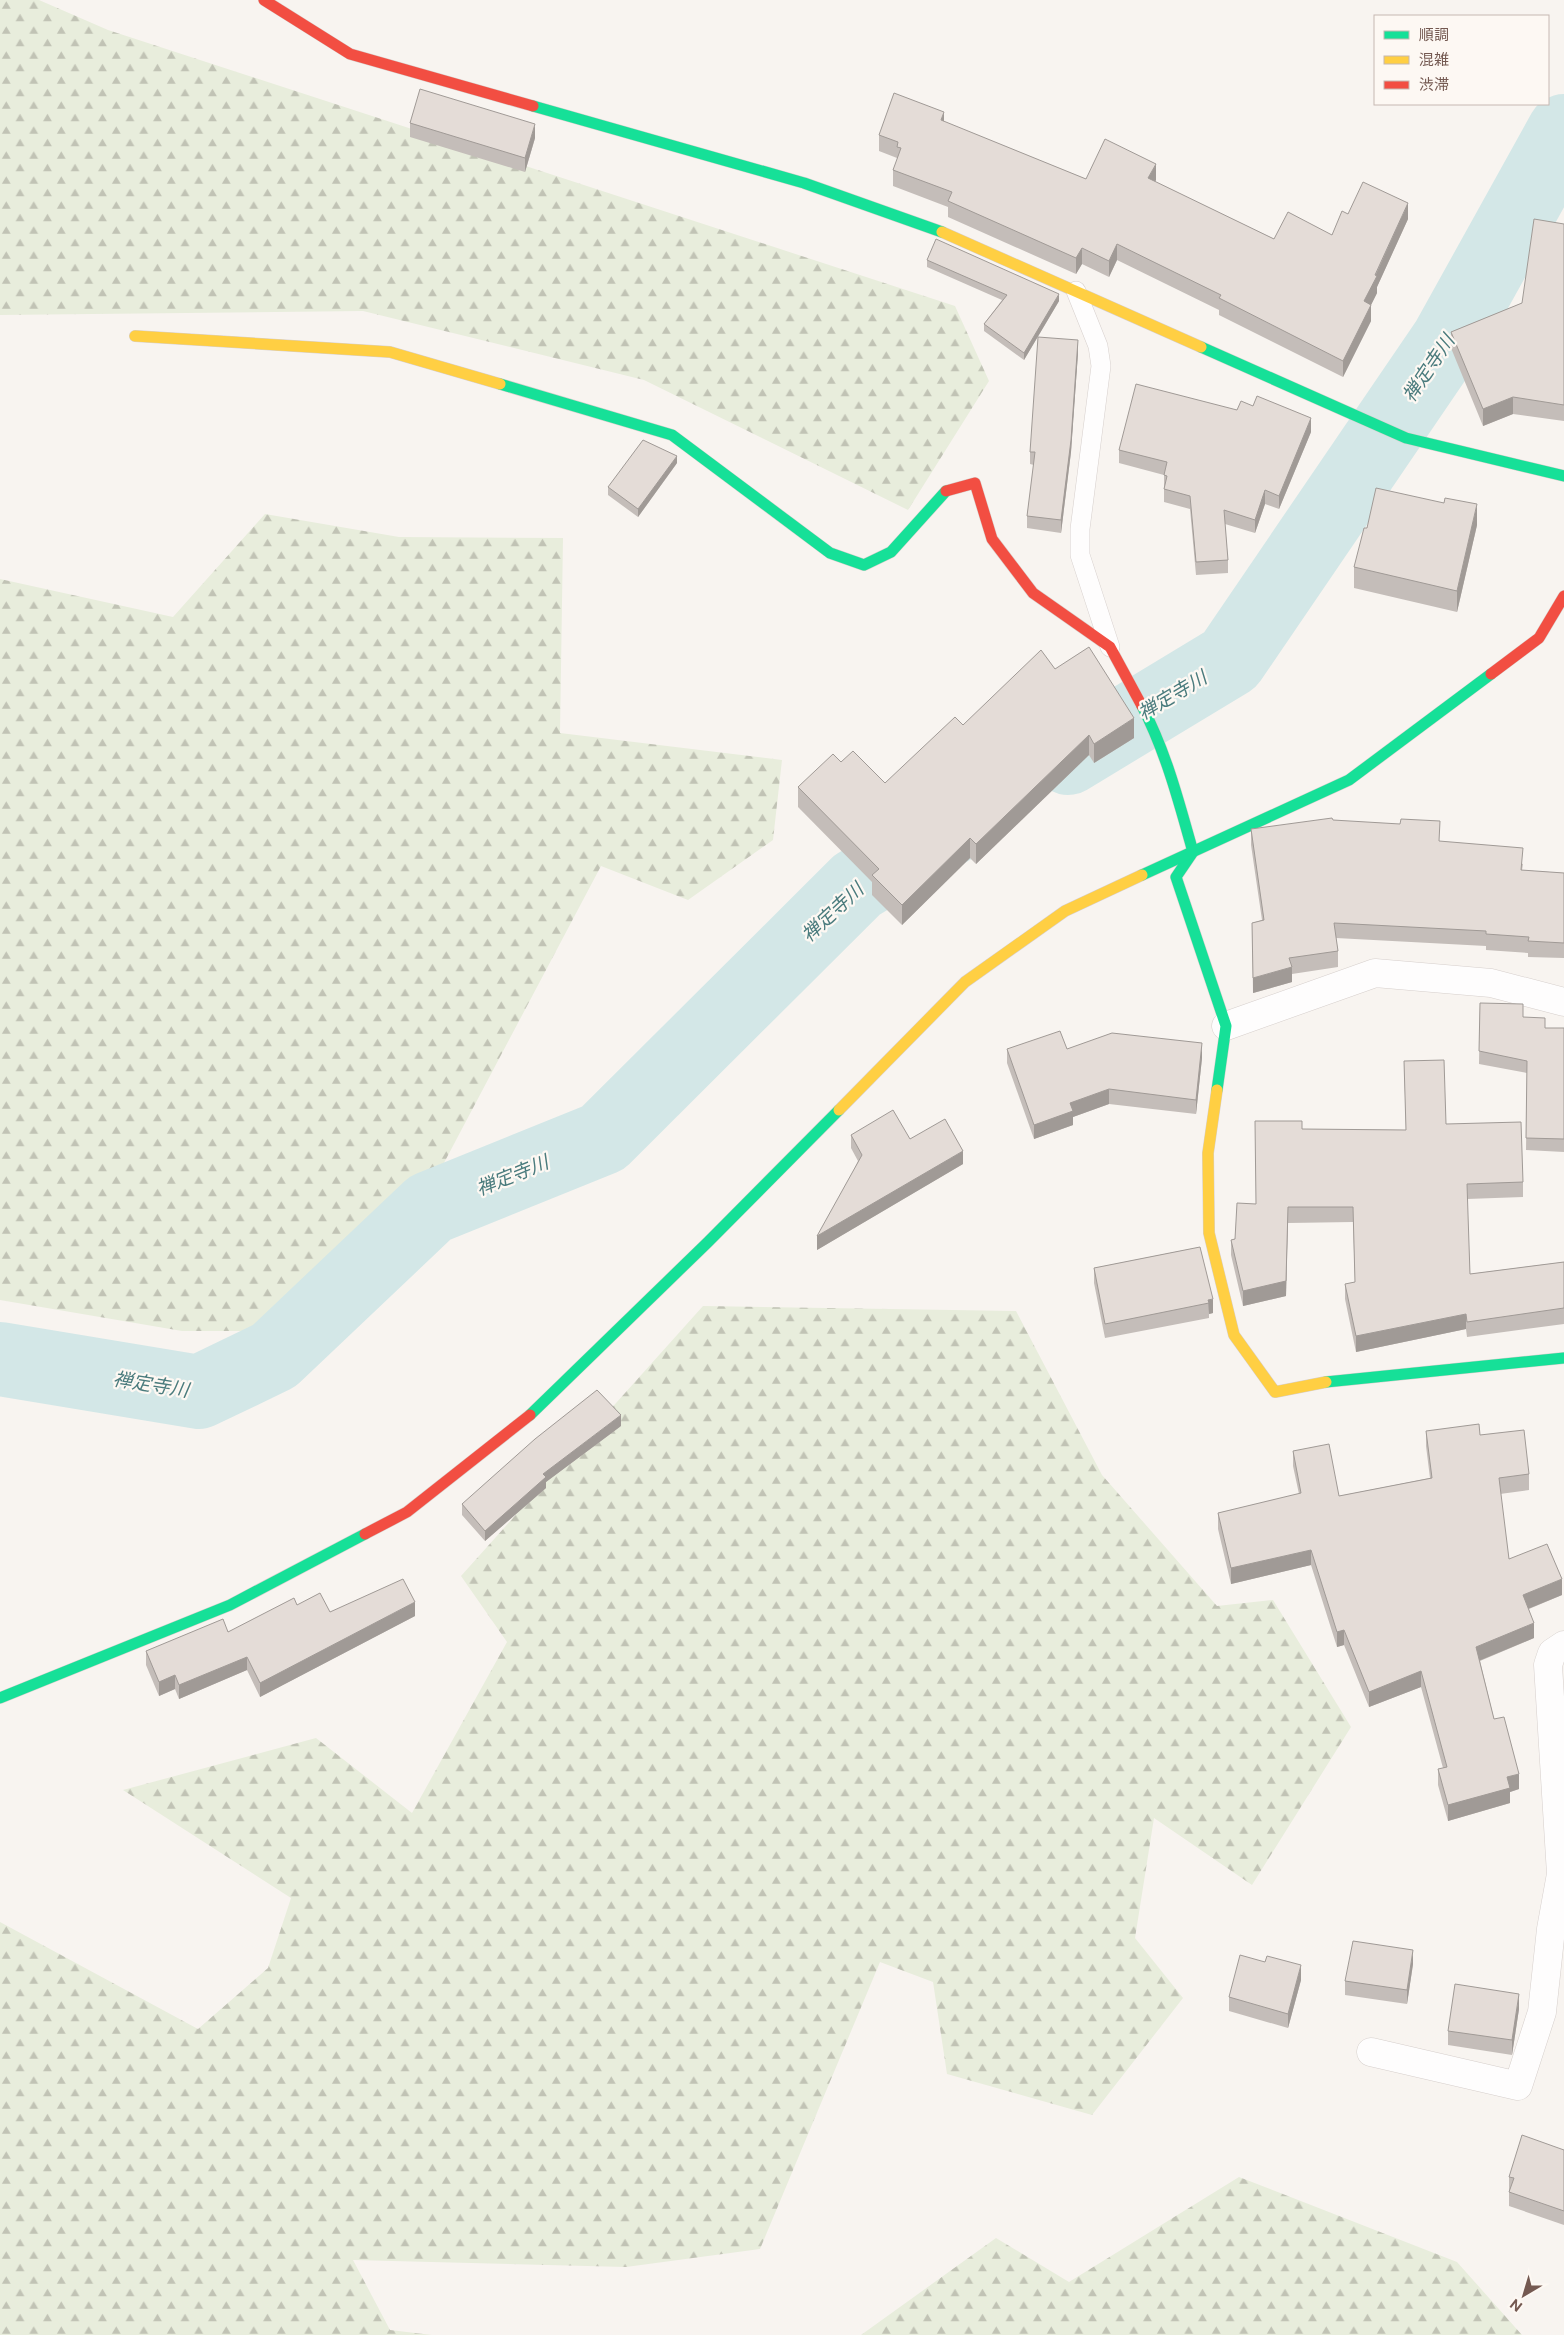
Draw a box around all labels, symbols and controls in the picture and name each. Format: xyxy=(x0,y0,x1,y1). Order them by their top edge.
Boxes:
legend xyxy=(1374,15,1549,105)
text: 順調 xyxy=(1419,26,1449,43)
text: 混雑 xyxy=(1419,51,1449,68)
text: 渋滞 xyxy=(1419,76,1449,93)
water label: 禅定寺川 xyxy=(1398,329,1459,406)
water label: 禅定寺川 xyxy=(1134,665,1212,724)
water label: 禅定寺川 xyxy=(797,877,869,946)
water label: 禅定寺川 xyxy=(473,1150,553,1199)
water label: 禅定寺川 xyxy=(112,1367,192,1401)
north arrow xyxy=(1499,2270,1549,2320)
text: N xyxy=(1507,2296,1525,2315)

